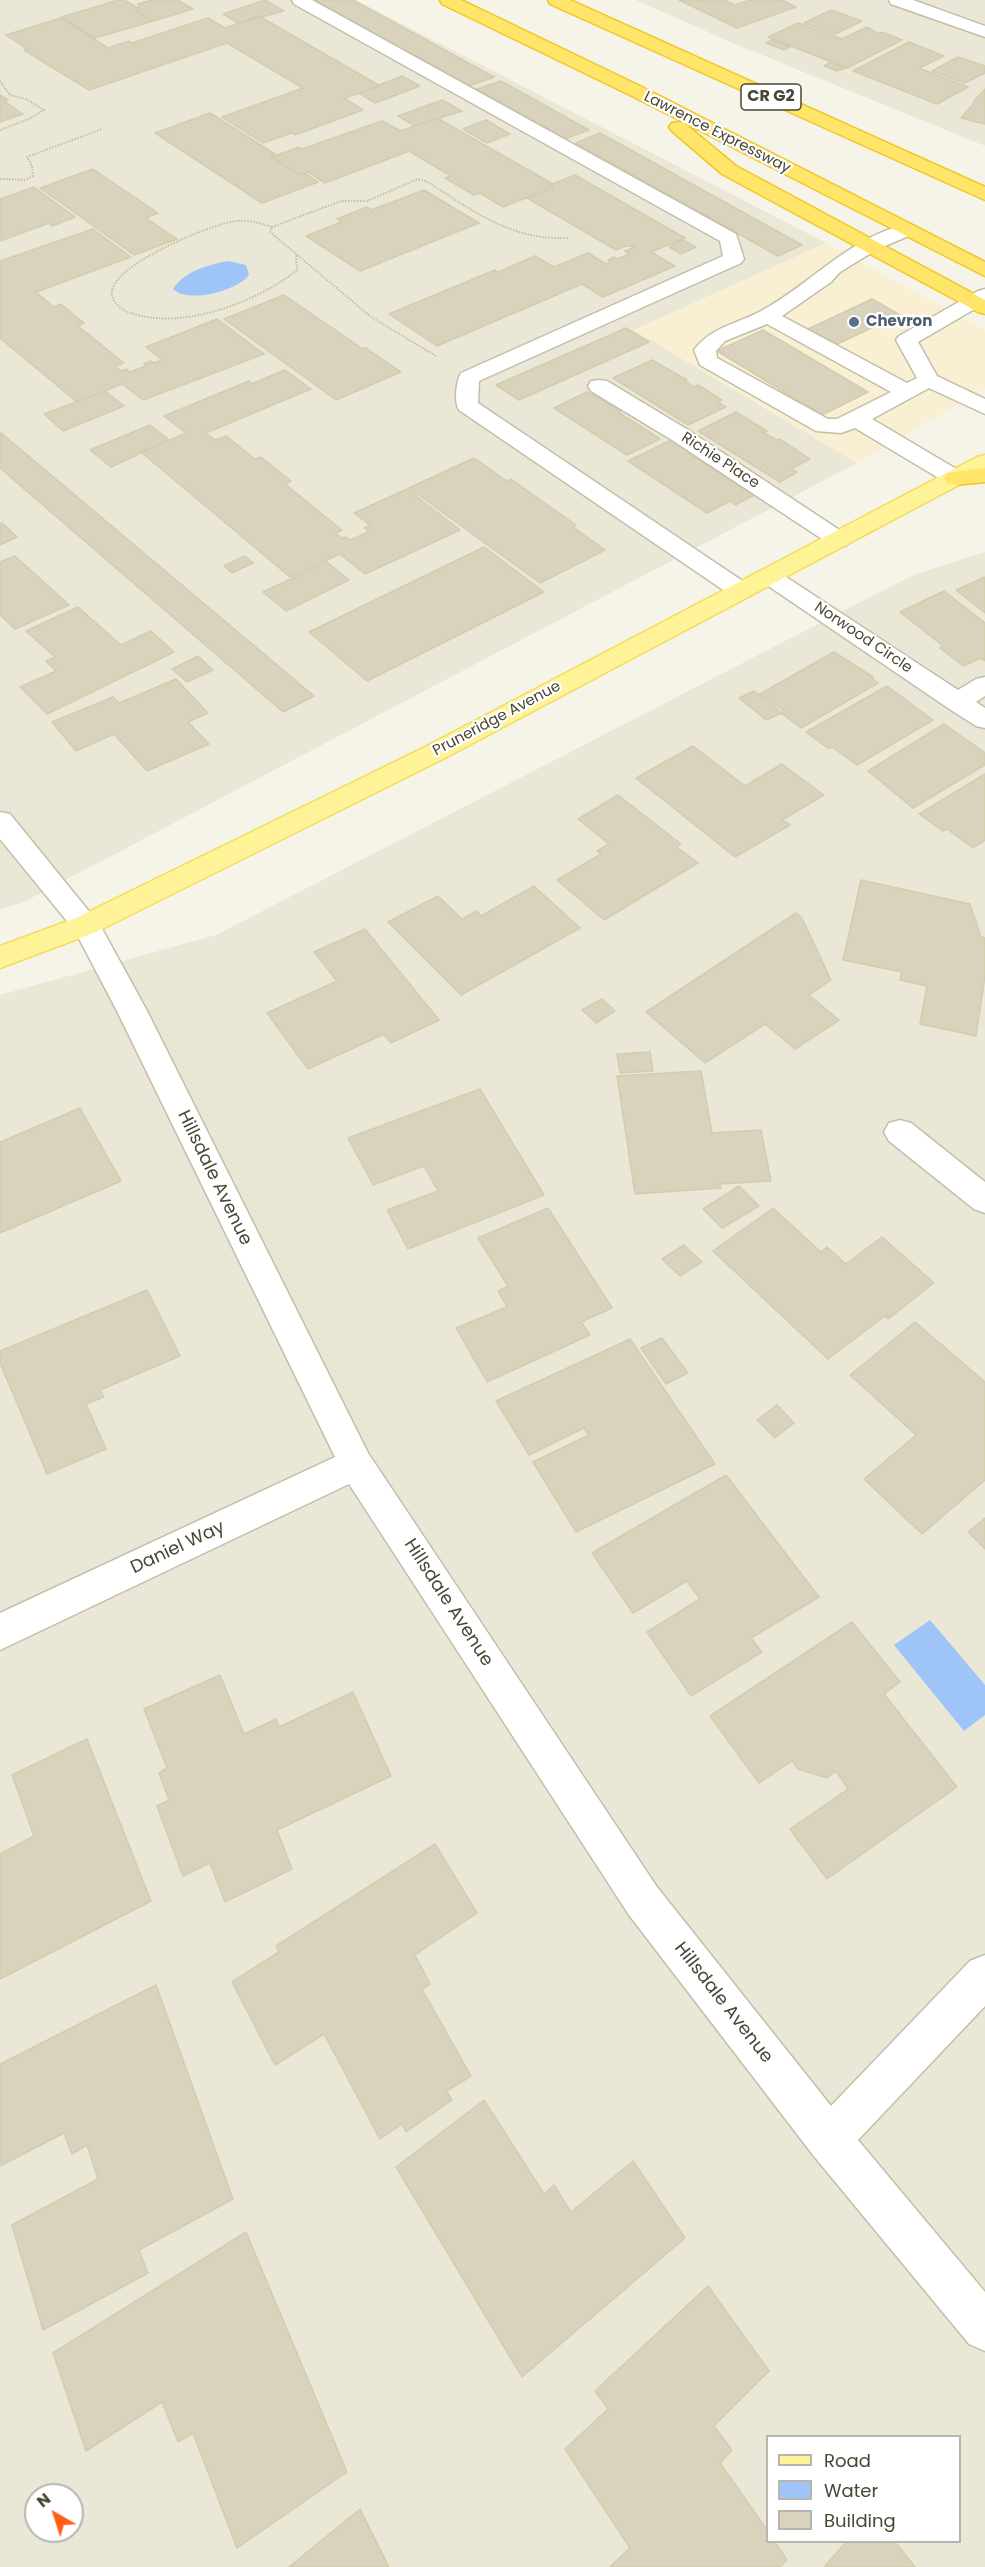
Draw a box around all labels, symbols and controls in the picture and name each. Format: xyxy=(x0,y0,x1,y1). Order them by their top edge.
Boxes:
road number: CR G2 xyxy=(741,84,801,110)
street label: Lawrence Expressway xyxy=(641,88,793,178)
place label: Chevron xyxy=(866,313,932,331)
marker: Chevron xyxy=(847,315,861,329)
street label: Richie Place xyxy=(678,429,762,493)
street label: Norwood Circle xyxy=(811,599,915,677)
street label: Pruneridge Avenue xyxy=(430,678,564,760)
street label: Hillsdale Avenue xyxy=(172,1107,256,1249)
street label: Daniel Way xyxy=(128,1517,228,1579)
street label: Hillsdale Avenue xyxy=(399,1535,497,1671)
street label: Hillsdale Avenue xyxy=(669,1938,777,2068)
legend xyxy=(766,2435,961,2543)
text: Road xyxy=(824,2448,871,2473)
text: Water xyxy=(824,2478,878,2503)
north arrow xyxy=(24,2483,84,2543)
text: N xyxy=(32,2487,56,2513)
text: Building xyxy=(824,2508,896,2533)

